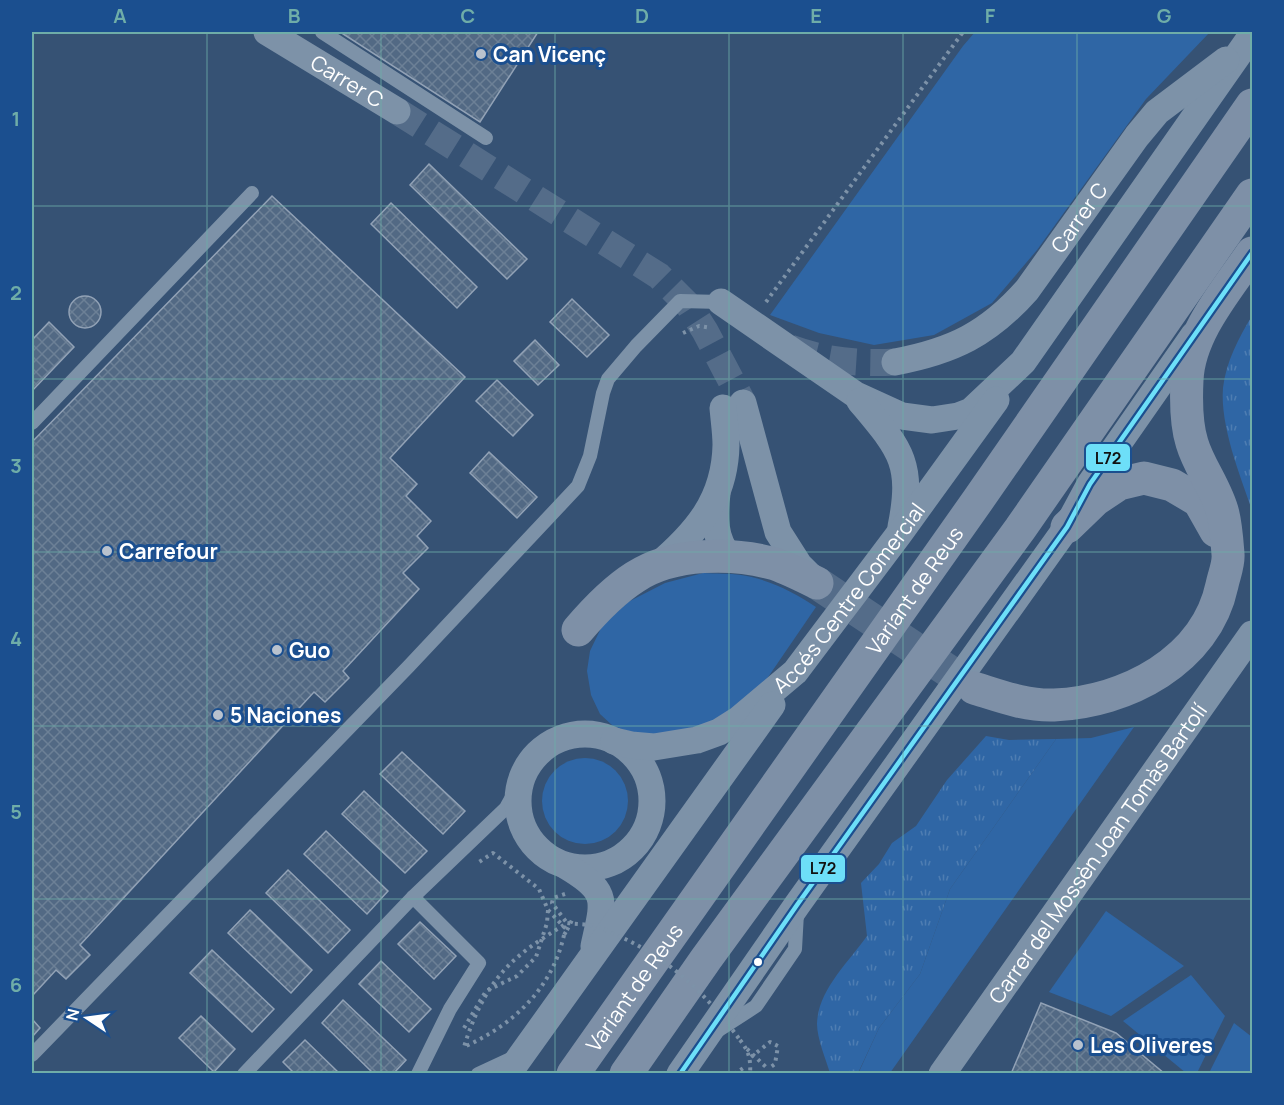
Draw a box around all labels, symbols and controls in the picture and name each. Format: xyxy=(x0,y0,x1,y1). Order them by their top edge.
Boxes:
text: A xyxy=(113,2,127,29)
text: B xyxy=(288,2,301,29)
text: C xyxy=(461,2,475,29)
text: D xyxy=(635,2,649,29)
text: E xyxy=(810,2,822,29)
text: F xyxy=(985,2,996,29)
text: G xyxy=(1157,2,1172,29)
place label: Can Vicenç xyxy=(493,40,606,68)
marker: Can Vicenç xyxy=(474,47,488,61)
street label: Carrer C xyxy=(306,48,389,114)
text: 1 xyxy=(12,105,20,132)
street label: Carrer C xyxy=(1044,176,1114,258)
text: 2 xyxy=(10,279,22,306)
line badge: L72 xyxy=(1085,443,1131,472)
text: L72 xyxy=(1095,447,1121,469)
text: 3 xyxy=(10,452,22,479)
street label: Accés Centre Comercial xyxy=(767,497,931,699)
street label: Variant de Reus xyxy=(859,521,969,660)
place label: Carrefour xyxy=(119,537,218,565)
marker: Carrefour xyxy=(100,544,114,558)
text: 4 xyxy=(10,625,22,652)
place label: Guo xyxy=(289,636,331,664)
marker: Guo xyxy=(270,643,284,657)
street label: Carrer del Mossèn Joan Tomàs Bartolí xyxy=(982,698,1213,1009)
place label: 5 Naciones xyxy=(230,701,341,729)
marker: 5 Naciones xyxy=(211,708,225,722)
text: 5 xyxy=(10,798,22,825)
line badge: L72 xyxy=(800,854,846,883)
text: L72 xyxy=(810,857,836,879)
street label: Variant de Reus xyxy=(579,918,689,1057)
unlabelled marker xyxy=(752,956,764,968)
text: 6 xyxy=(10,971,22,998)
north arrow xyxy=(57,988,117,1048)
text: N xyxy=(60,1007,84,1023)
place label: Les Oliveres xyxy=(1090,1031,1213,1059)
marker: Les Oliveres xyxy=(1071,1038,1085,1052)

